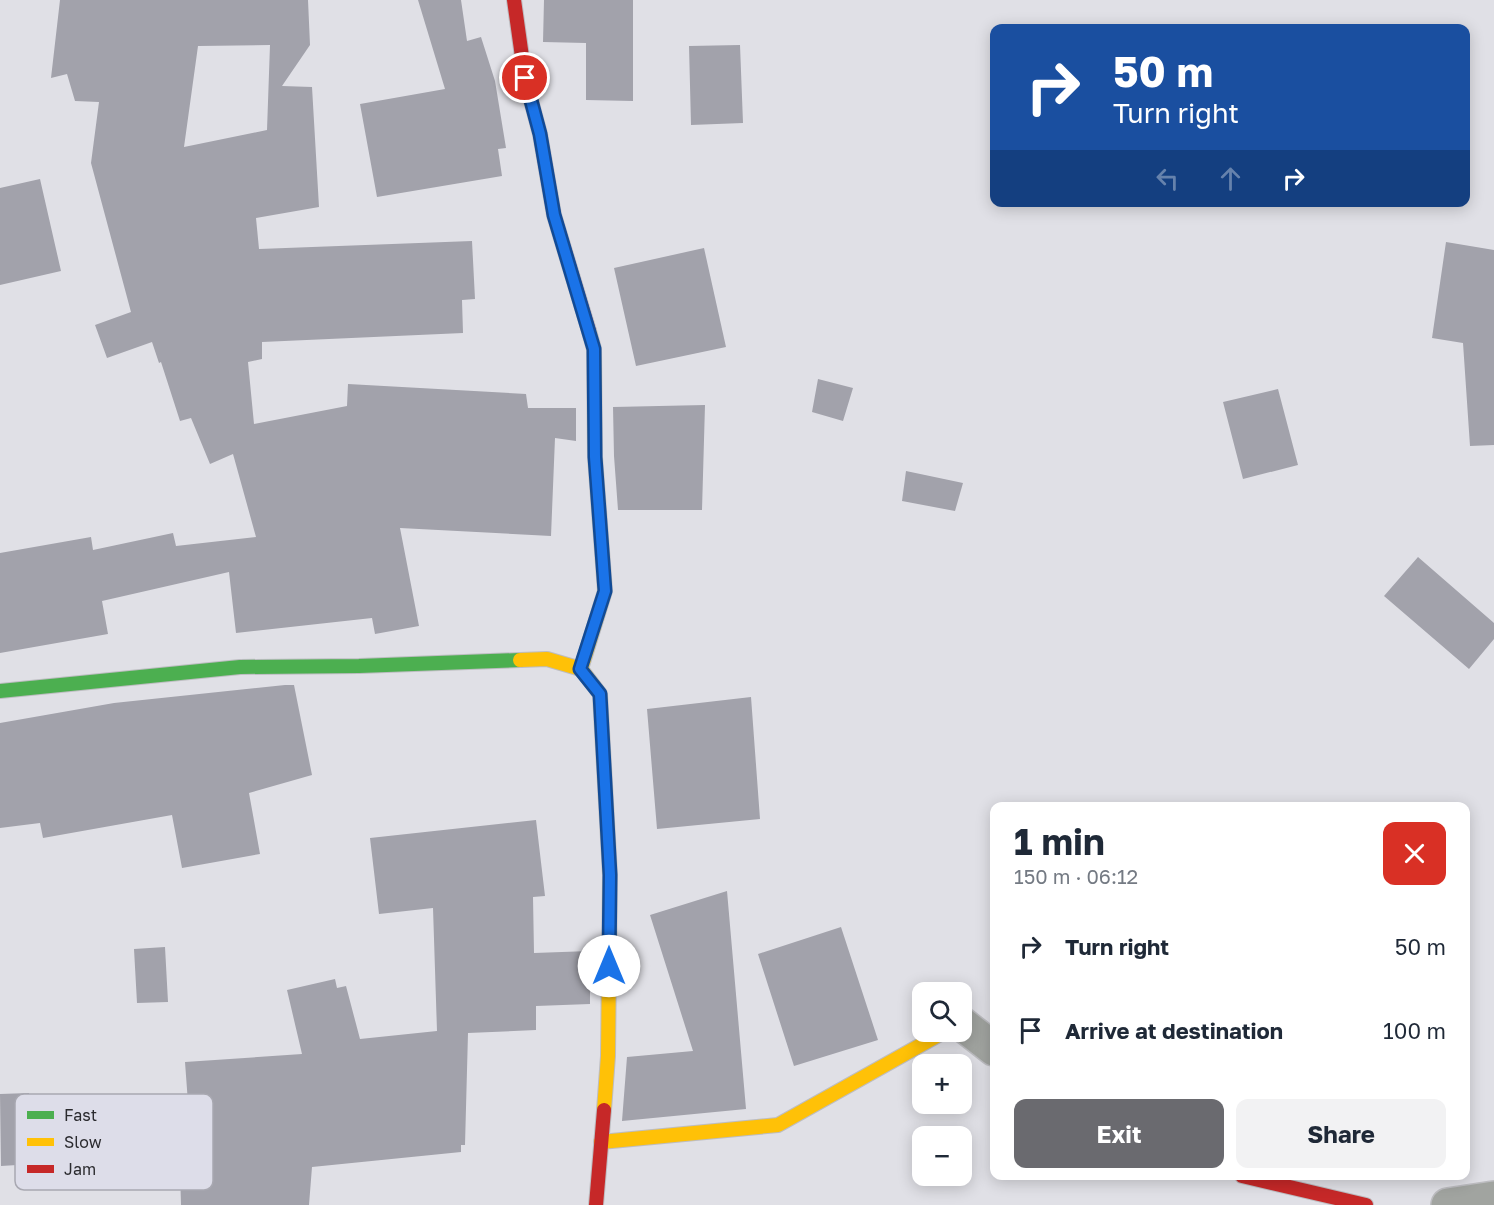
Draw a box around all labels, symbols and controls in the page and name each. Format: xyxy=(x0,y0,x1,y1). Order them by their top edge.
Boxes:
text: 50 m xyxy=(1113,46,1213,96)
icon: right xyxy=(1014,48,1092,126)
pin xyxy=(499,52,550,103)
icon: arrive xyxy=(508,61,541,94)
text: Turn right xyxy=(1113,97,1239,129)
icon: left xyxy=(1151,162,1184,195)
icon: ahead xyxy=(1214,162,1247,195)
icon: right xyxy=(1277,162,1310,195)
text: 1 min xyxy=(1014,820,1105,863)
button: close xyxy=(1383,822,1446,885)
text: 150 m · 06:12 xyxy=(1014,864,1138,888)
icon: right xyxy=(1014,930,1047,963)
text: Turn right xyxy=(1065,933,1169,960)
text: 50 m xyxy=(1395,933,1446,960)
position arrow xyxy=(577,934,641,998)
map controls xyxy=(912,982,972,1186)
button: search xyxy=(912,982,972,1042)
icon: arrive xyxy=(1014,1014,1047,1047)
text: Arrive at destination xyxy=(1065,1017,1283,1044)
text: 100 m xyxy=(1383,1017,1446,1044)
button: + xyxy=(912,1054,972,1114)
legend xyxy=(15,1094,213,1190)
button: Exit xyxy=(1014,1099,1224,1168)
button: Share xyxy=(1236,1099,1446,1168)
text: Fast xyxy=(64,1105,97,1125)
button: − xyxy=(912,1126,972,1186)
text: Slow xyxy=(64,1132,102,1152)
text: Jam xyxy=(64,1159,96,1179)

